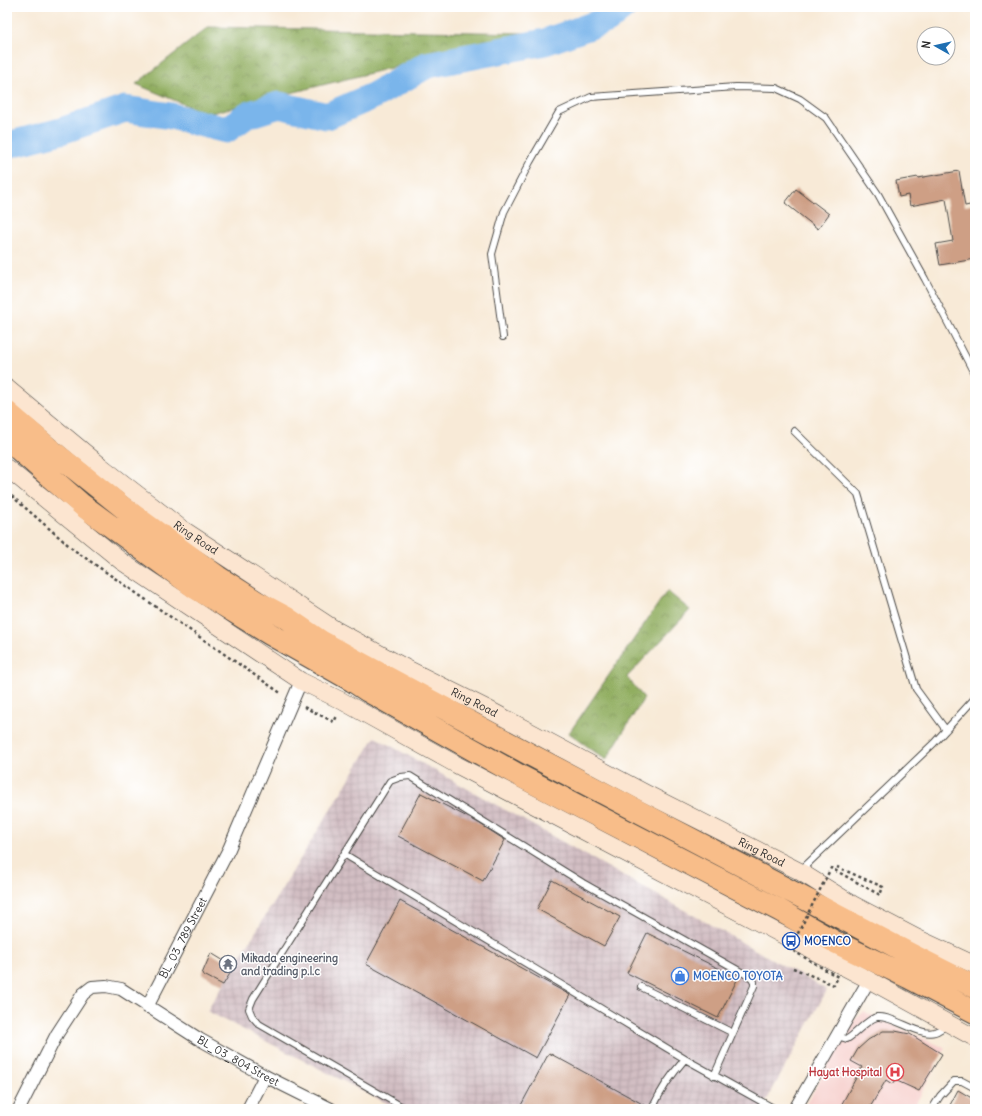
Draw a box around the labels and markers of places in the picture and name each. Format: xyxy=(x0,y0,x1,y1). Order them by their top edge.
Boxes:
bus stop icon: MOENCO xyxy=(781,931,801,951)
place label: MOENCO xyxy=(804,934,852,948)
place label: Mikada engineering and trading p.l.c xyxy=(241,951,338,979)
temple icon: Mikada engineering and trading p.l.c xyxy=(218,954,238,974)
shop icon: MOENCO TOYOTA xyxy=(670,966,690,986)
place label: MOENCO TOYOTA xyxy=(693,969,783,983)
hospital icon: Hayat Hospital xyxy=(885,1062,905,1082)
place label: Hayat Hospital xyxy=(809,1065,882,1080)

